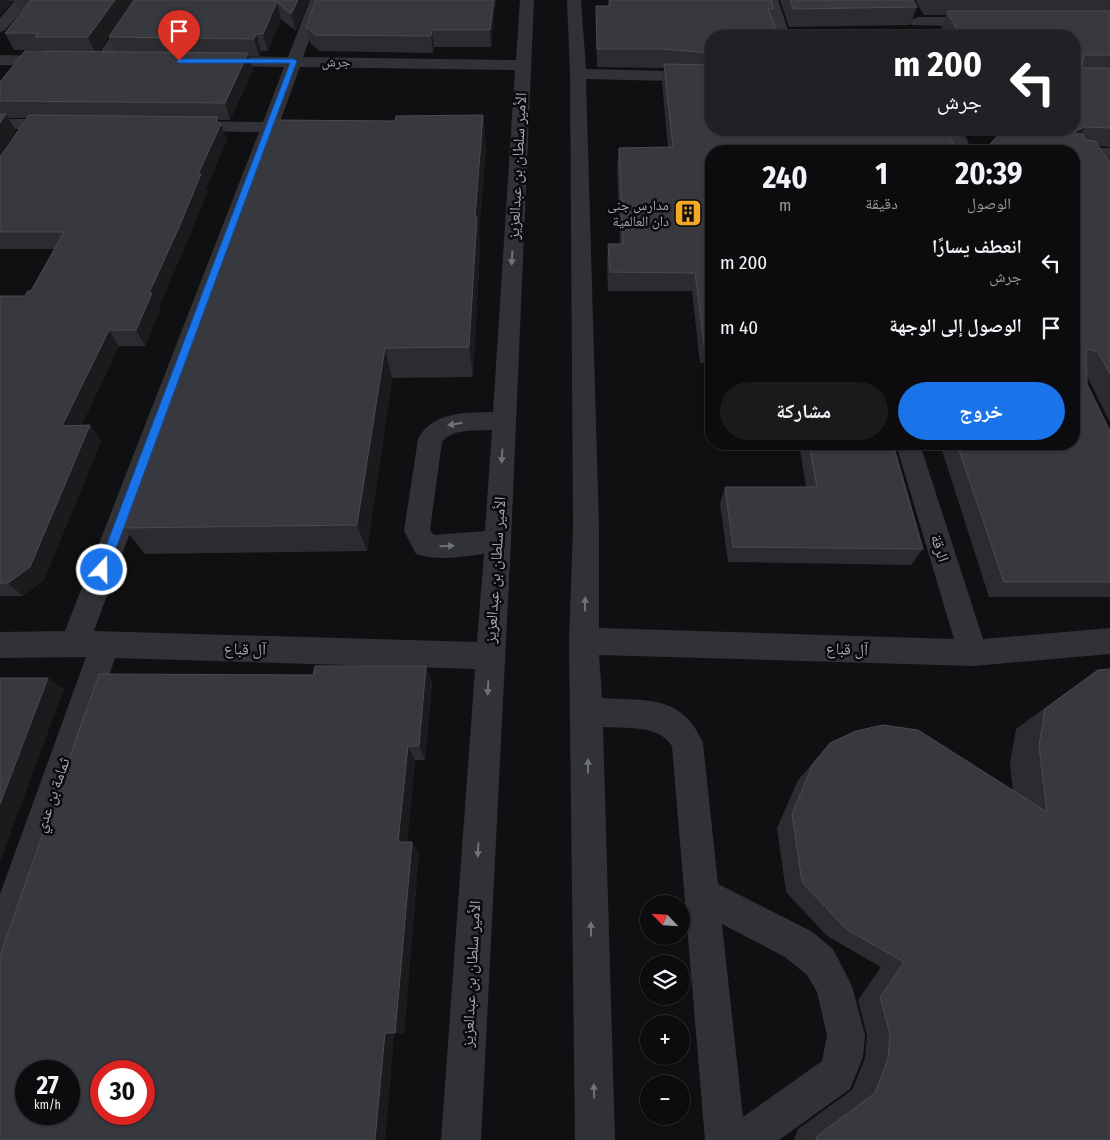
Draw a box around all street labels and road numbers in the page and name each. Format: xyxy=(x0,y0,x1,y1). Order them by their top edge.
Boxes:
street label: جرش xyxy=(321,53,351,71)
street label: الأمير سلطان بن عبدالعزيز xyxy=(504,92,531,241)
street label: الأمير سلطان بن عبدالعزيز xyxy=(480,496,511,645)
street label: الرقة xyxy=(927,532,953,564)
street label: آل قباع xyxy=(224,639,267,660)
street label: آل قباع xyxy=(826,639,869,660)
street label: ثمامة بن عدي xyxy=(30,755,77,836)
street label: الأمير سلطان بن عبدالعزيز xyxy=(458,900,485,1049)

